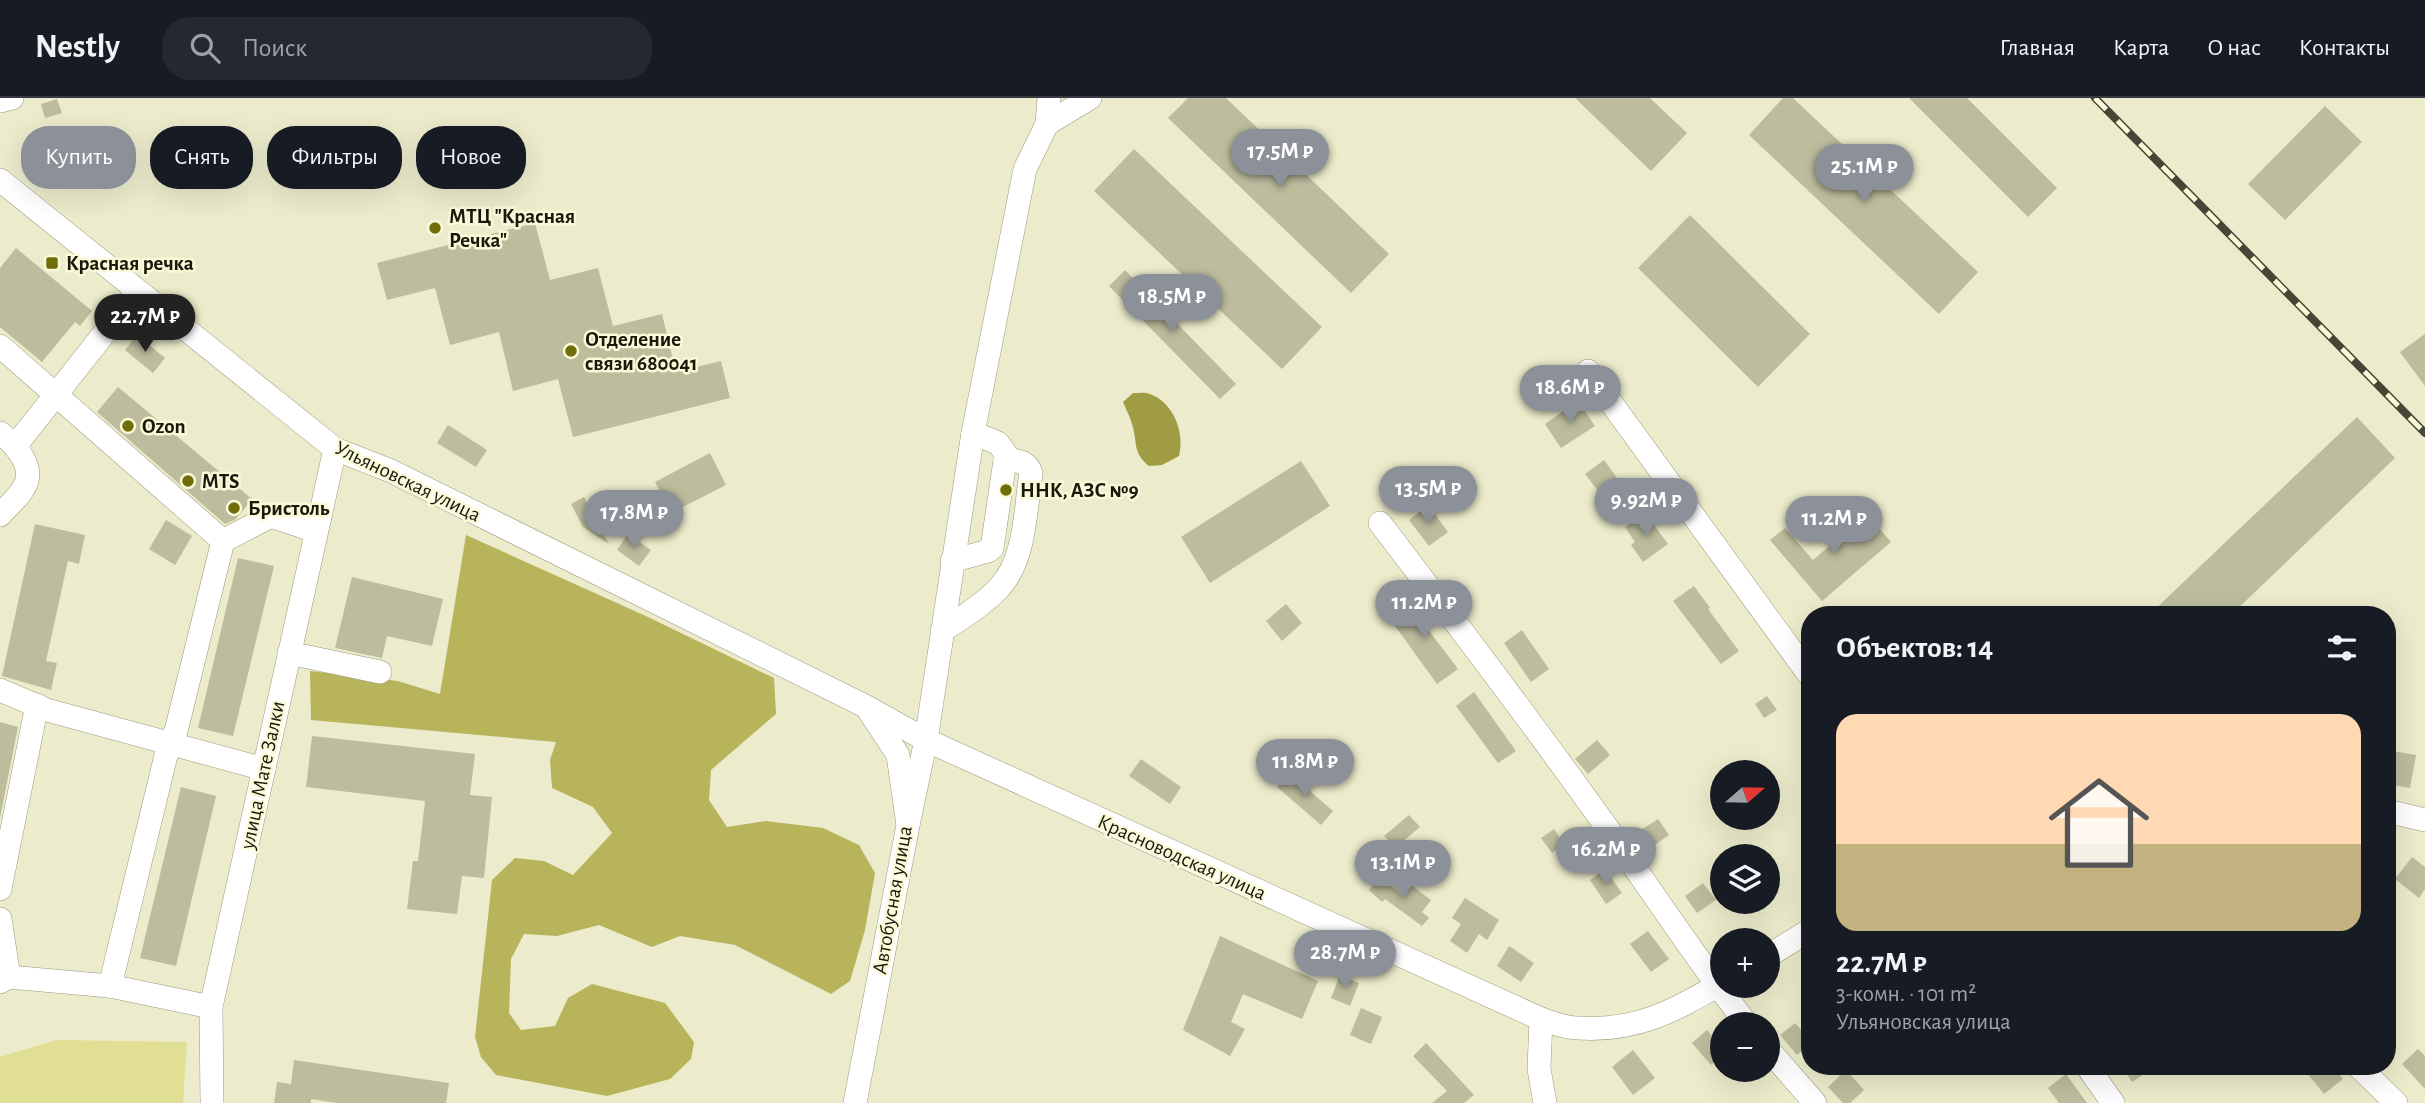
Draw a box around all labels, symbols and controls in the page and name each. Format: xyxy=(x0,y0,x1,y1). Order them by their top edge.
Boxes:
search box xyxy=(162,17,652,80)
icon: search xyxy=(186,29,224,67)
text: Nestly xyxy=(35,31,120,64)
text: Поиск xyxy=(242,35,307,61)
text: Главная xyxy=(2000,36,2075,60)
text: Карта xyxy=(2113,36,2169,60)
text: О нас xyxy=(2207,36,2261,60)
text: Контакты xyxy=(2299,36,2390,60)
chip: Купить xyxy=(21,126,136,189)
chip: Снять xyxy=(150,126,253,189)
chip: Фильтры xyxy=(267,126,402,189)
chip: Новое xyxy=(416,126,526,189)
pin: 17.5M ₽ xyxy=(1215,130,1345,189)
text: 17.5M ₽ xyxy=(1247,140,1313,163)
pin: 25.1M ₽ xyxy=(1799,144,1929,204)
text: 25.1M ₽ xyxy=(1831,155,1897,178)
place label: МТЦ "Красная Речка" xyxy=(449,206,575,251)
marker: МТЦ "Красная Речка" xyxy=(427,220,443,236)
place label: Красная речка xyxy=(66,253,194,274)
marker: Красная речка xyxy=(44,255,60,271)
pin: 18.5M ₽ xyxy=(1107,274,1237,334)
text: 18.5M ₽ xyxy=(1138,285,1206,308)
pin: 22.7M ₽ xyxy=(80,294,210,354)
text: 22.7M ₽ xyxy=(110,305,180,328)
place label: Отделение связи 680041 xyxy=(585,329,698,374)
marker: Отделение связи 680041 xyxy=(563,343,579,359)
pin: 18.6M ₽ xyxy=(1505,366,1635,425)
text: 18.6M ₽ xyxy=(1536,376,1604,399)
place label: Ozon xyxy=(142,416,186,437)
marker: Ozon xyxy=(120,418,136,434)
street label: Ульяновская улица xyxy=(331,437,484,526)
pin: 13.5M ₽ xyxy=(1363,466,1493,526)
place label: MTS xyxy=(202,471,240,492)
marker: MTS xyxy=(180,473,196,489)
text: 13.5M ₽ xyxy=(1395,477,1461,500)
pin: 9.92M ₽ xyxy=(1581,478,1711,538)
place label: ННК, АЗС №9 xyxy=(1020,480,1139,501)
marker: ННК, АЗС №9 xyxy=(998,482,1014,498)
text: 9.92M ₽ xyxy=(1611,489,1681,512)
pin: 17.8M ₽ xyxy=(569,490,699,550)
pin: 11.2M ₽ xyxy=(1769,496,1899,556)
place label: Бристоль xyxy=(248,498,330,519)
marker: Бристоль xyxy=(226,500,242,516)
text: 17.8M ₽ xyxy=(600,501,668,524)
text: 11.2M ₽ xyxy=(1801,507,1867,530)
pin: 11.2M ₽ xyxy=(1359,580,1489,640)
text: 11.2M ₽ xyxy=(1391,591,1457,614)
icon: filters xyxy=(2323,629,2361,667)
text: Объектов: 14 xyxy=(1836,633,1993,663)
street label: улица Мате Залки xyxy=(236,699,288,852)
pin: 11.8M ₽ xyxy=(1240,740,1370,799)
text: 11.8M ₽ xyxy=(1272,750,1338,773)
north arrow xyxy=(1710,760,1780,830)
map controls xyxy=(1710,760,1780,1082)
icon: home xyxy=(2036,760,2162,886)
street label: Красноводская улица xyxy=(1094,811,1270,904)
street label: Автобусная улица xyxy=(869,824,916,976)
pin: 16.2M ₽ xyxy=(1541,828,1671,887)
text: 16.2M ₽ xyxy=(1572,838,1640,861)
pin: 13.1M ₽ xyxy=(1338,840,1468,900)
button: layers xyxy=(1710,844,1780,914)
text: 13.1M ₽ xyxy=(1371,851,1435,874)
button: + xyxy=(1710,928,1780,998)
pin: 28.7M ₽ xyxy=(1280,930,1410,990)
text: 28.7M ₽ xyxy=(1310,941,1380,964)
text: 22.7M ₽ xyxy=(1836,948,1927,978)
text: 3-комн. · 101 m² xyxy=(1836,983,1976,1006)
text: Ульяновская улица xyxy=(1836,1011,2011,1034)
button: − xyxy=(1710,1012,1780,1082)

